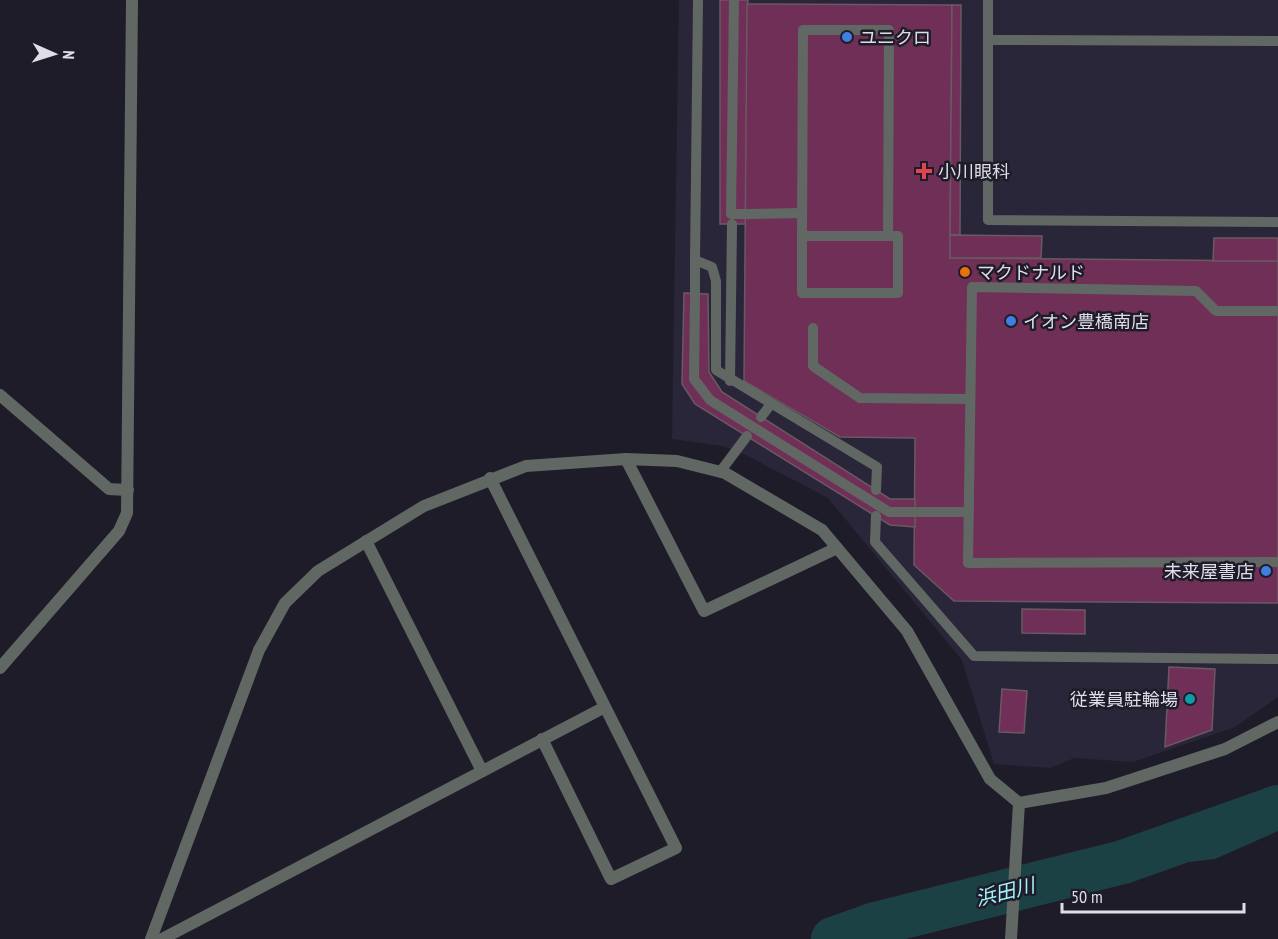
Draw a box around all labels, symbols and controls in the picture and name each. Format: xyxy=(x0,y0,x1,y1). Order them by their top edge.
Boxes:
north arrow xyxy=(24,24,84,84)
place label: ユニクロ xyxy=(859,26,931,49)
marker: ユニクロ xyxy=(840,30,854,44)
text: N xyxy=(59,50,79,60)
place label: 小川眼科 xyxy=(938,160,1010,183)
marker: 小川眼科 xyxy=(915,162,933,180)
place label: マクドナルド xyxy=(977,261,1085,284)
marker: マクドナルド xyxy=(958,265,972,279)
place label: イオン豊橋南店 xyxy=(1023,310,1149,333)
marker: イオン豊橋南店 xyxy=(1004,314,1018,328)
place label: 未来屋書店 xyxy=(1164,560,1254,583)
marker: 未来屋書店 xyxy=(1259,564,1273,578)
place label: 従業員駐輪場 xyxy=(1070,688,1178,711)
marker: 従業員駐輪場 xyxy=(1183,692,1197,706)
water label: 浜田川 xyxy=(973,872,1039,912)
scale bar xyxy=(1062,876,1244,914)
text: 50 m xyxy=(1071,885,1103,908)

